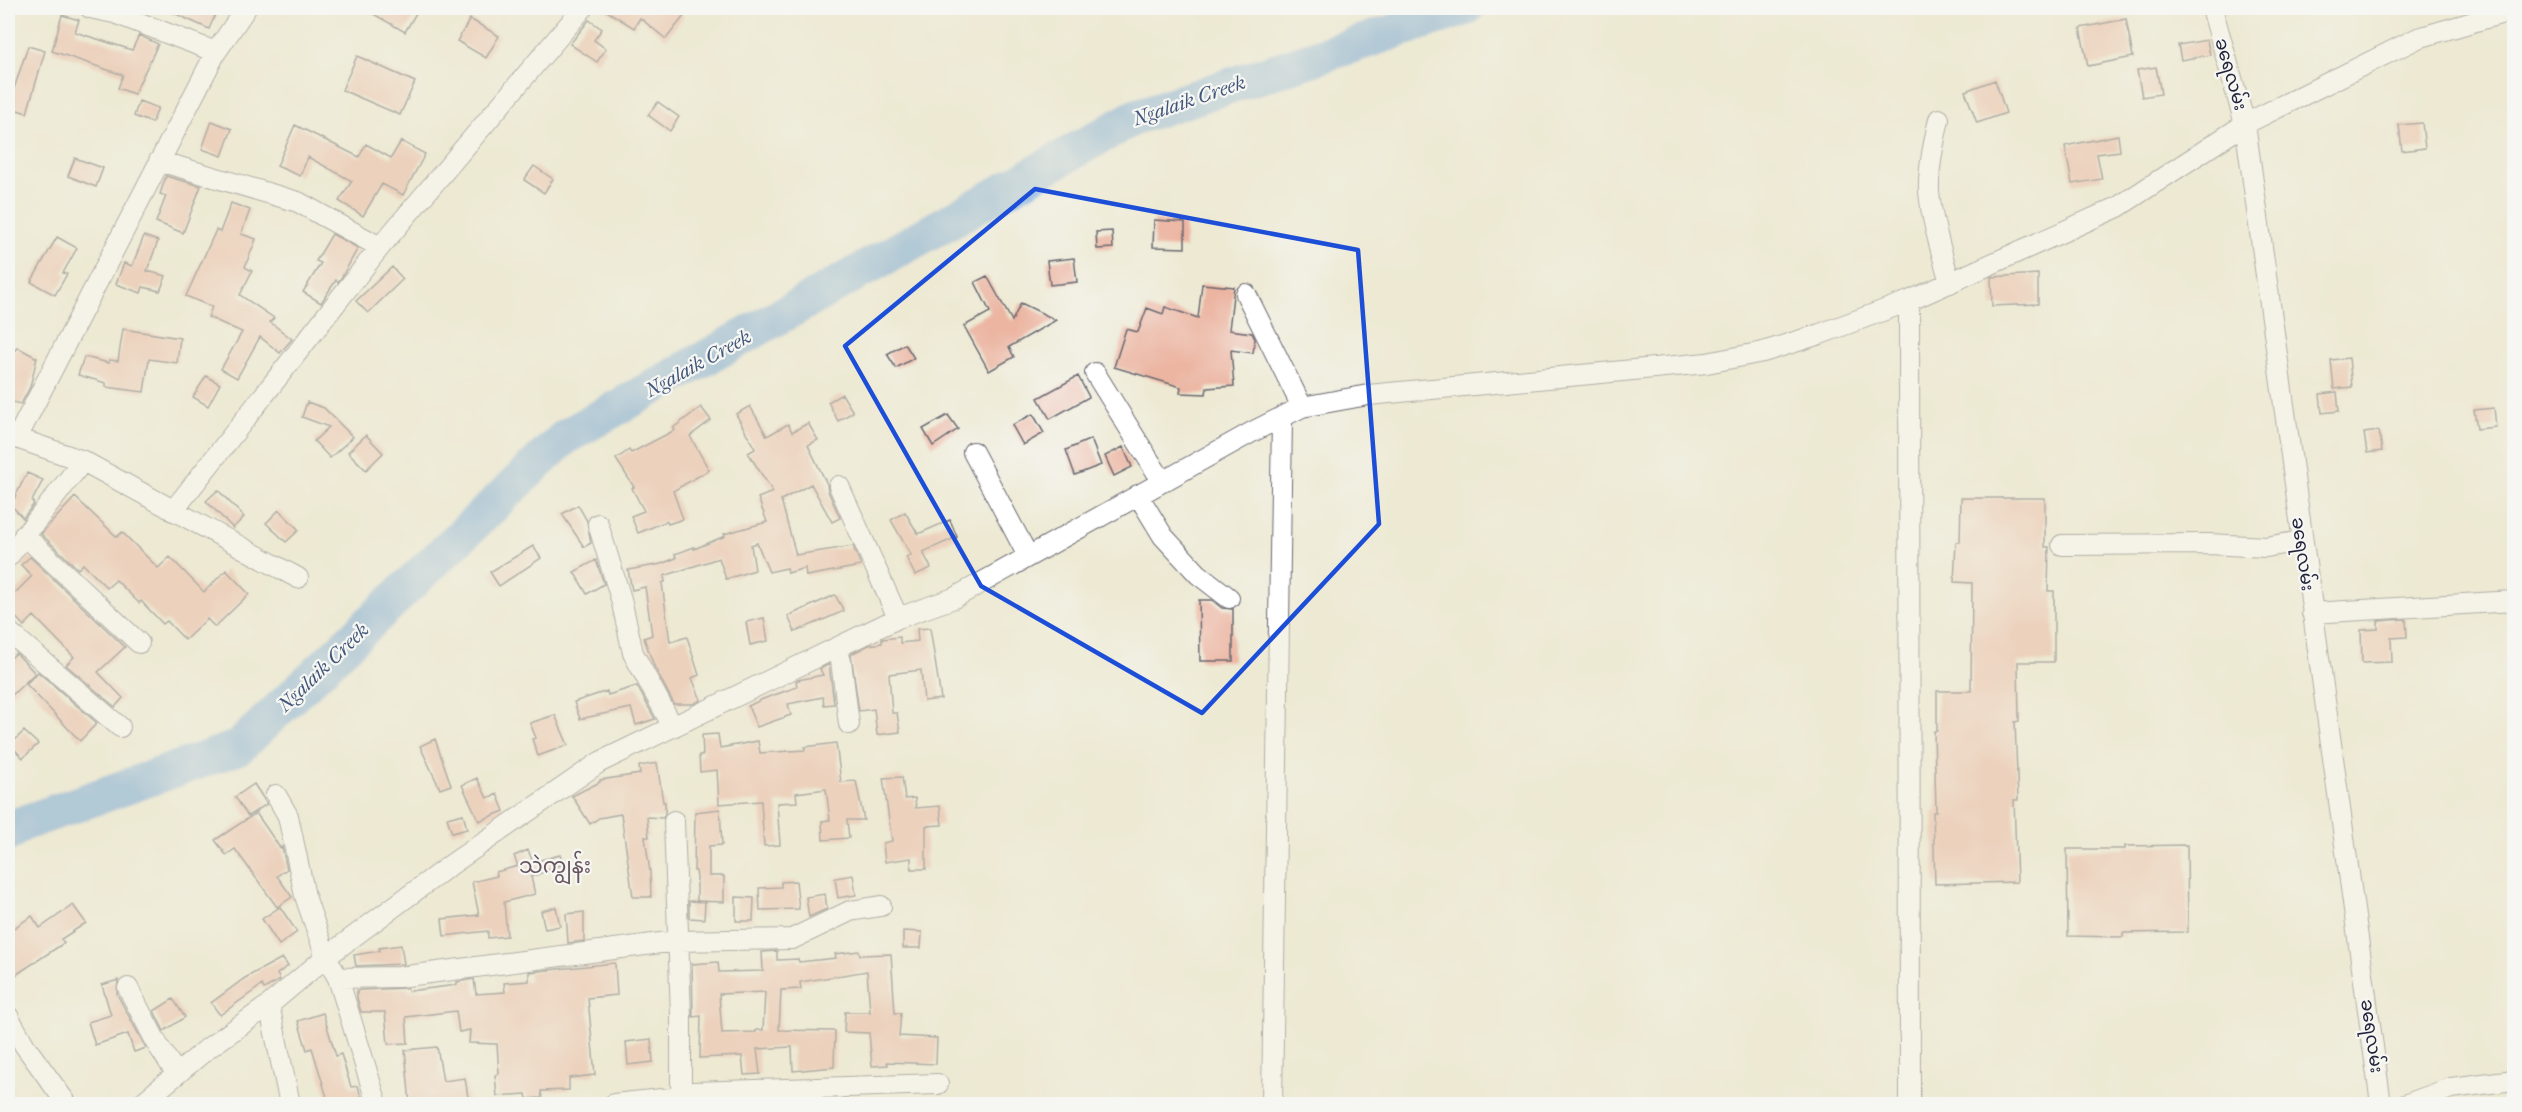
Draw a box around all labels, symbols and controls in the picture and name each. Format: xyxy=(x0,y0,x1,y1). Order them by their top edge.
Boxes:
street label: ခရေလမ်း xyxy=(2206,35,2254,114)
water label: Ngalaik Creek xyxy=(1129,70,1248,131)
water label: Ngalaik Creek xyxy=(640,325,755,402)
street label: ခရေလမ်း xyxy=(2283,515,2321,593)
water label: Ngalaik Creek xyxy=(272,618,374,717)
district label: သဲကျွန်း xyxy=(519,850,591,885)
street label: ခရေလမ်း xyxy=(2352,997,2390,1075)

